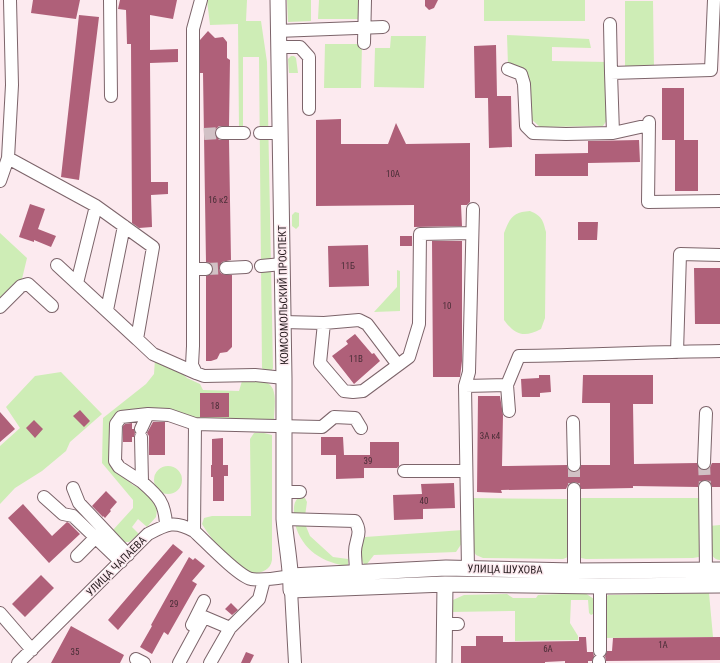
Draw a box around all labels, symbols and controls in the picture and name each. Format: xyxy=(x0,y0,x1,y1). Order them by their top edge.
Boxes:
house number: 10А xyxy=(386,169,400,179)
house number: 16 к2 xyxy=(208,195,228,205)
street label: КОМСОМОЛЬСКИЙ ПРОСПЕКТ xyxy=(276,225,291,365)
house number: 11Б xyxy=(341,261,355,271)
house number: 10 xyxy=(443,301,451,311)
house number: 11В xyxy=(349,354,363,364)
house number: 18 xyxy=(211,401,219,411)
house number: 3А к4 xyxy=(480,431,501,441)
house number: 39 xyxy=(364,456,372,466)
house number: 40 xyxy=(420,496,428,506)
street label: УЛИЦА ЧАПАЕВА xyxy=(84,533,149,599)
street label: УЛИЦА ШУХОВА xyxy=(467,562,543,577)
house number: 29 xyxy=(170,599,178,609)
house number: 1А xyxy=(658,640,668,650)
house number: 6А xyxy=(543,644,553,654)
house number: 35 xyxy=(71,647,80,657)

